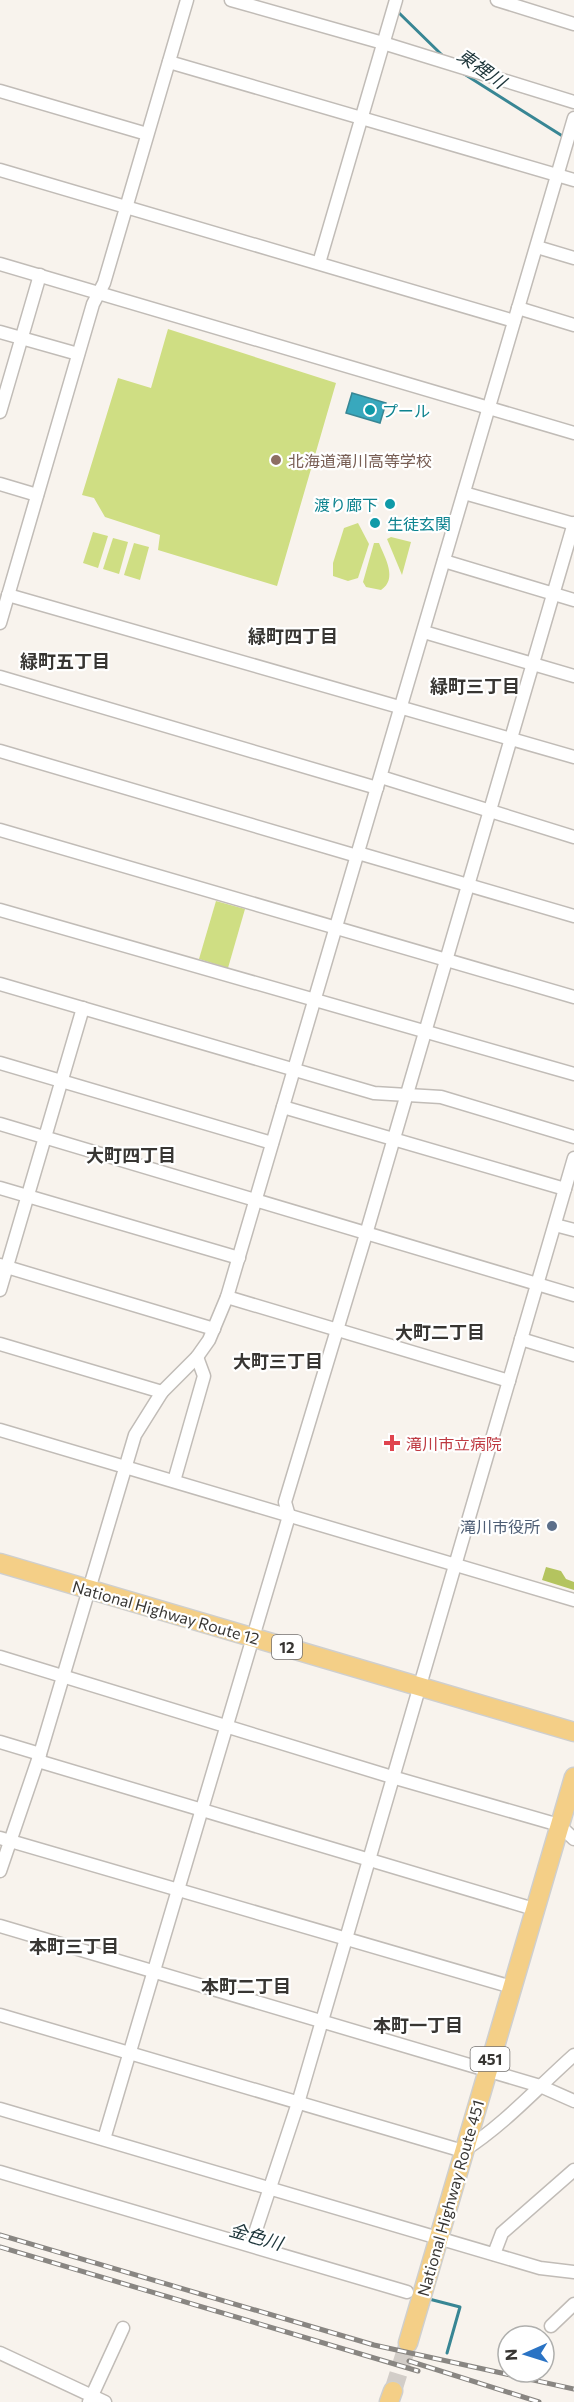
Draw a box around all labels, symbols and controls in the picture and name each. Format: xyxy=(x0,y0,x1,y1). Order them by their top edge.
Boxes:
water label: 東裡川 xyxy=(454,44,512,94)
place label: プール xyxy=(382,401,430,420)
marker: プール xyxy=(363,403,377,417)
place label: 北海道滝川高等学校 xyxy=(288,451,432,470)
marker: 北海道滝川高等学校 xyxy=(269,453,283,467)
place label: 渡り廊下 xyxy=(314,495,378,514)
marker: 渡り廊下 xyxy=(383,497,397,511)
place label: 生徒玄関 xyxy=(387,514,451,533)
marker: 生徒玄関 xyxy=(368,516,382,530)
district label: 緑町四丁目 xyxy=(248,625,338,647)
district label: 緑町五丁目 xyxy=(20,650,110,672)
district label: 緑町三丁目 xyxy=(430,675,520,697)
district label: 大町四丁目 xyxy=(86,1144,176,1166)
district label: 大町二丁目 xyxy=(395,1321,485,1343)
district label: 大町三丁目 xyxy=(233,1350,323,1372)
marker: 滝川市立病院 xyxy=(383,1434,401,1452)
place label: 滝川市立病院 xyxy=(406,1434,502,1453)
place label: 滝川市役所 xyxy=(460,1517,540,1536)
marker: 滝川市役所 xyxy=(545,1519,559,1533)
street label: National Highway Route 12 xyxy=(70,1576,262,1648)
road number: 12 xyxy=(272,1635,302,1659)
district label: 本町三丁目 xyxy=(29,1935,119,1957)
district label: 本町二丁目 xyxy=(201,1975,291,1997)
district label: 本町一丁目 xyxy=(373,2014,463,2036)
road number: 451 xyxy=(470,2047,510,2071)
street label: National Highway Route 451 xyxy=(413,2098,487,2298)
water label: 金色川 xyxy=(227,2218,287,2255)
north arrow xyxy=(496,2324,556,2384)
text: N xyxy=(501,2348,520,2361)

